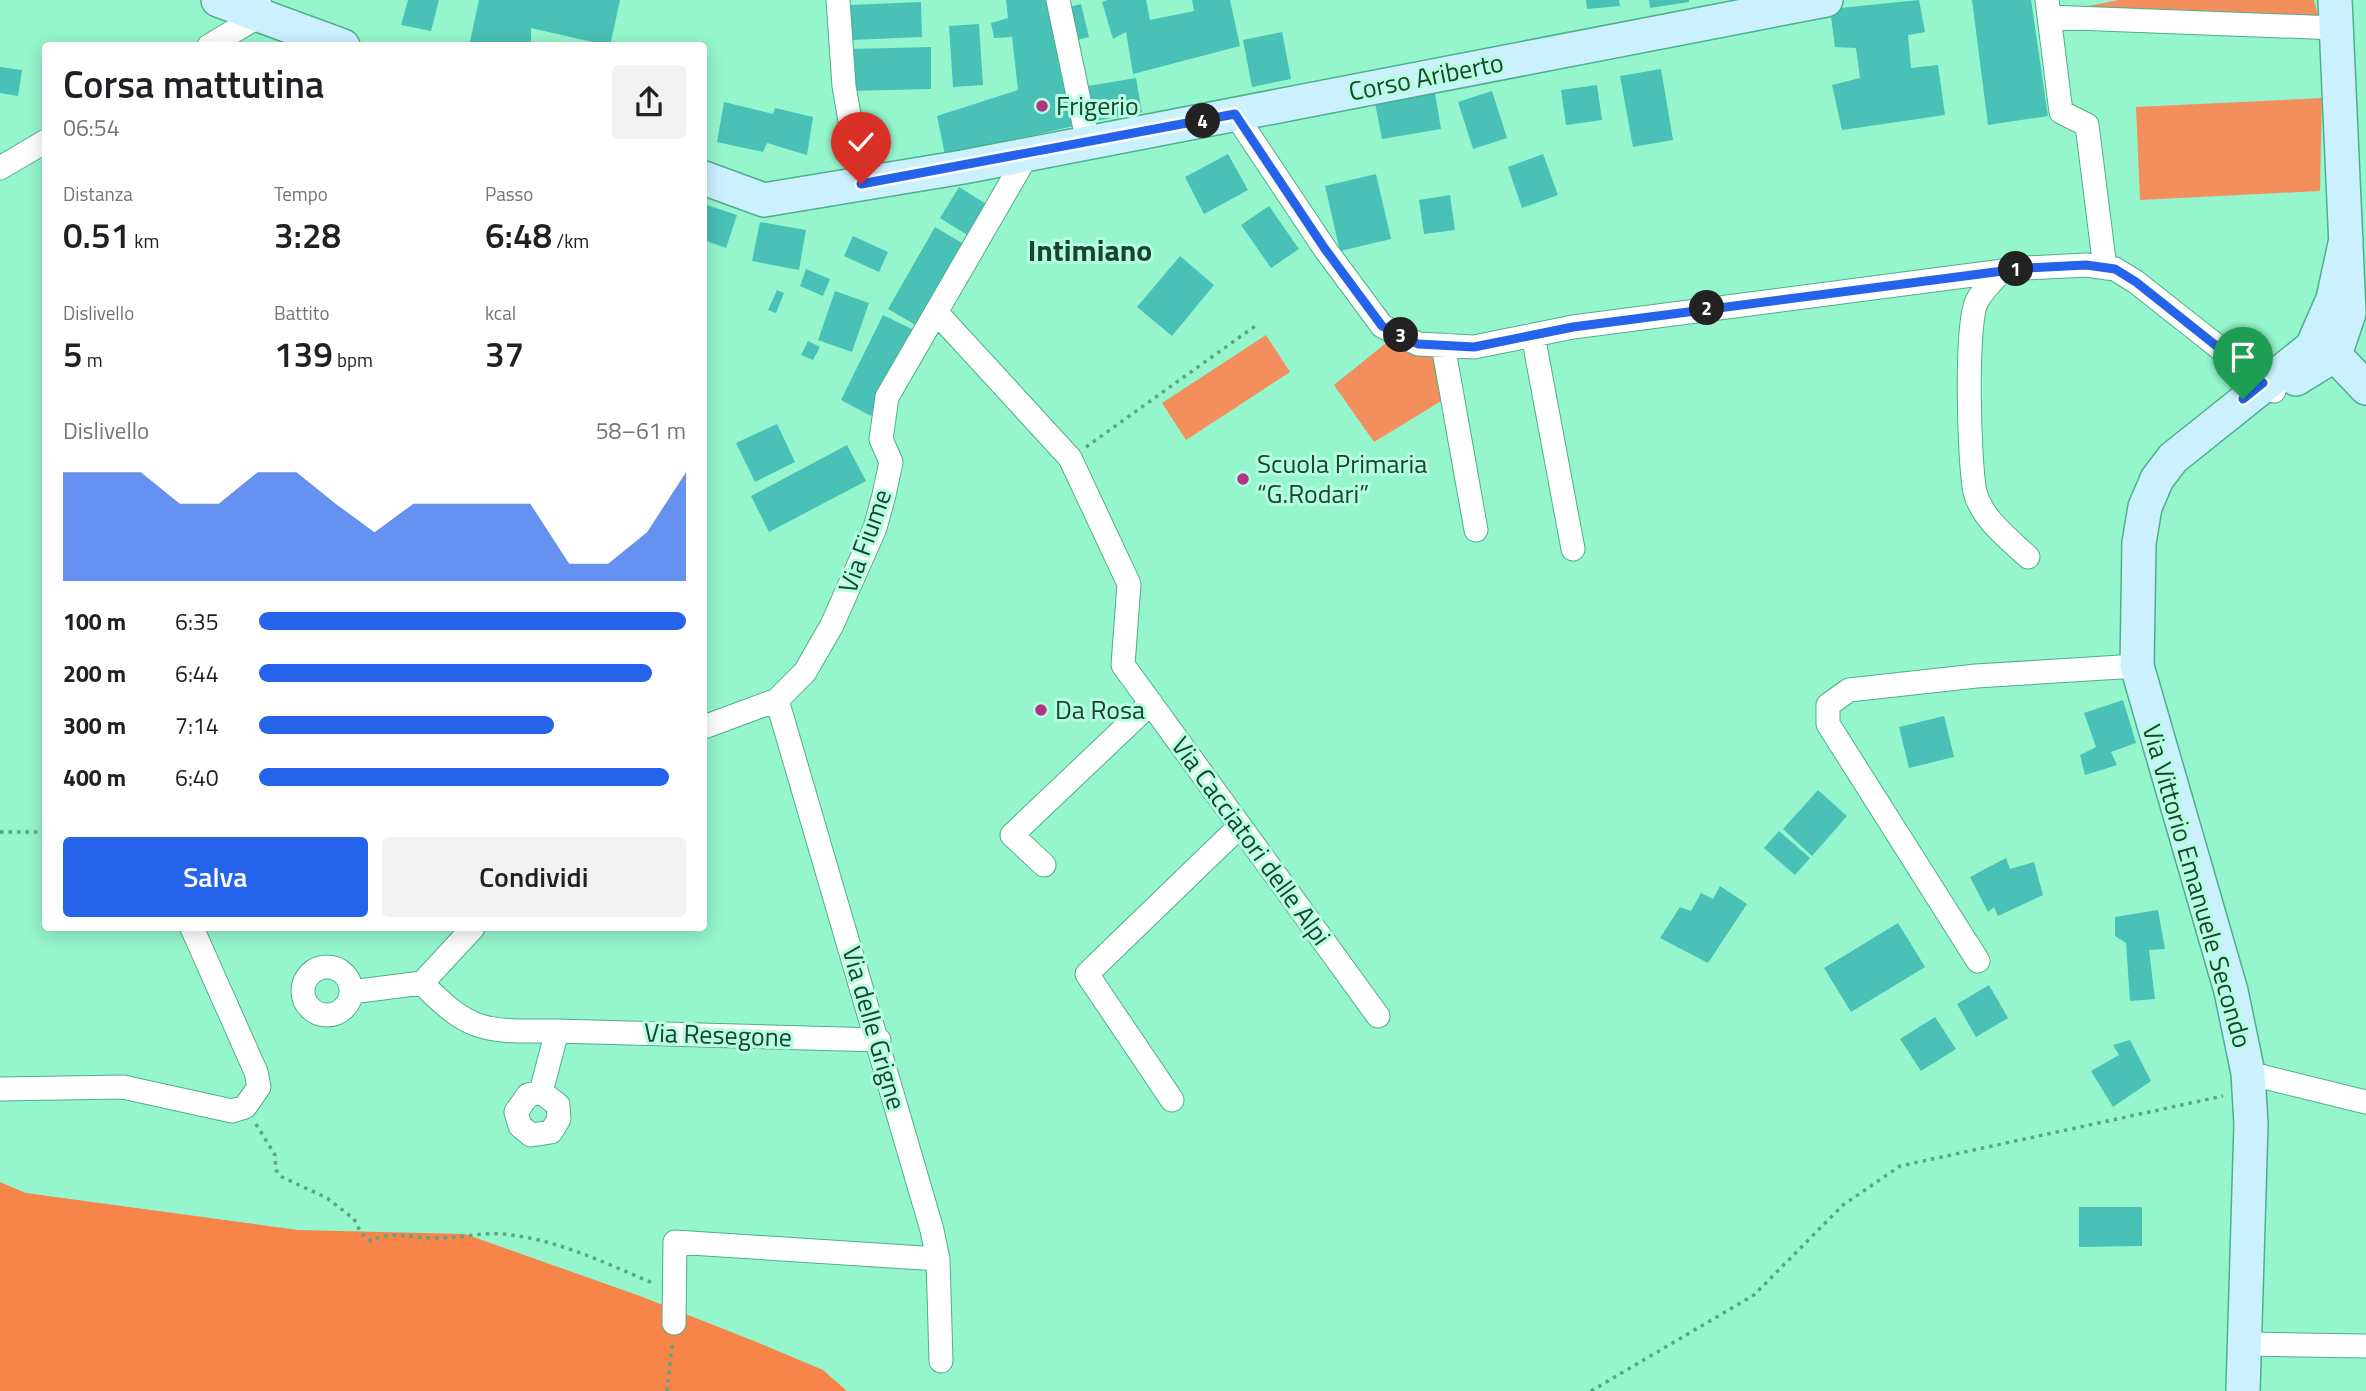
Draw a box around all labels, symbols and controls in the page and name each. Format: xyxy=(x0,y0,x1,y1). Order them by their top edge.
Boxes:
street label: Corso Ariberto xyxy=(1345,42,1507,111)
text: Corsa mattutina xyxy=(63,55,324,113)
button: share xyxy=(612,65,686,139)
place label: Frigerio xyxy=(1056,86,1139,125)
marker: Frigerio xyxy=(1034,98,1050,114)
pin: 4 xyxy=(1186,104,1220,138)
text: 4 xyxy=(1197,106,1208,135)
text: 06:54 xyxy=(63,110,120,145)
pin xyxy=(831,112,891,184)
icon: check xyxy=(842,123,880,161)
text: Distanza xyxy=(63,179,133,208)
text: Tempo xyxy=(274,179,328,208)
text: Passo xyxy=(485,179,533,208)
text: 0.51 xyxy=(63,208,130,262)
text: 3:28 xyxy=(274,208,341,262)
text: 6:48 xyxy=(485,208,552,262)
text: km xyxy=(130,226,159,255)
text: /km xyxy=(552,226,589,255)
district label: Intimiano xyxy=(1028,227,1152,273)
pin: 1 xyxy=(1998,252,2034,286)
text: 1 xyxy=(2010,254,2021,283)
pin: 2 xyxy=(1690,290,1724,326)
text: 2 xyxy=(1701,293,1712,322)
text: Dislivello xyxy=(63,298,134,327)
text: Battito xyxy=(274,298,329,327)
text: kcal xyxy=(485,298,516,327)
pin: 3 xyxy=(1384,318,1418,352)
text: 3 xyxy=(1395,320,1406,349)
text: 5 xyxy=(63,327,83,381)
text: 139 xyxy=(274,327,333,381)
text: 37 xyxy=(485,327,524,381)
pin xyxy=(2213,327,2273,399)
icon: arrive xyxy=(2224,338,2262,376)
text: m xyxy=(83,345,103,374)
text: bpm xyxy=(333,345,373,374)
text: Dislivello xyxy=(63,413,149,448)
text: 58–61 m xyxy=(596,413,686,448)
place label: Scuola Primaria “G.Rodari” xyxy=(1257,444,1427,513)
marker: Scuola Primaria “G.Rodari” xyxy=(1235,471,1251,487)
street label: Via Fiume xyxy=(828,484,901,598)
text: 100 m xyxy=(63,604,126,639)
text: 6:35 xyxy=(175,604,219,639)
text: 200 m xyxy=(63,656,126,691)
text: 6:44 xyxy=(175,656,219,691)
place label: Da Rosa xyxy=(1055,690,1145,729)
marker: Da Rosa xyxy=(1033,702,1049,718)
text: 300 m xyxy=(63,708,126,743)
text: 7:14 xyxy=(175,708,219,743)
street label: Via Vittorio Emanuele Secondo xyxy=(2133,719,2262,1052)
street label: Via Cacciatori delle Alpi xyxy=(1162,728,1341,953)
text: 400 m xyxy=(63,760,126,795)
text: 6:40 xyxy=(175,760,219,795)
button: Salva xyxy=(63,837,368,917)
button: Condividi xyxy=(382,837,686,917)
street label: Via delle Grigne xyxy=(833,942,916,1114)
street label: Via Resegone xyxy=(643,1012,793,1057)

